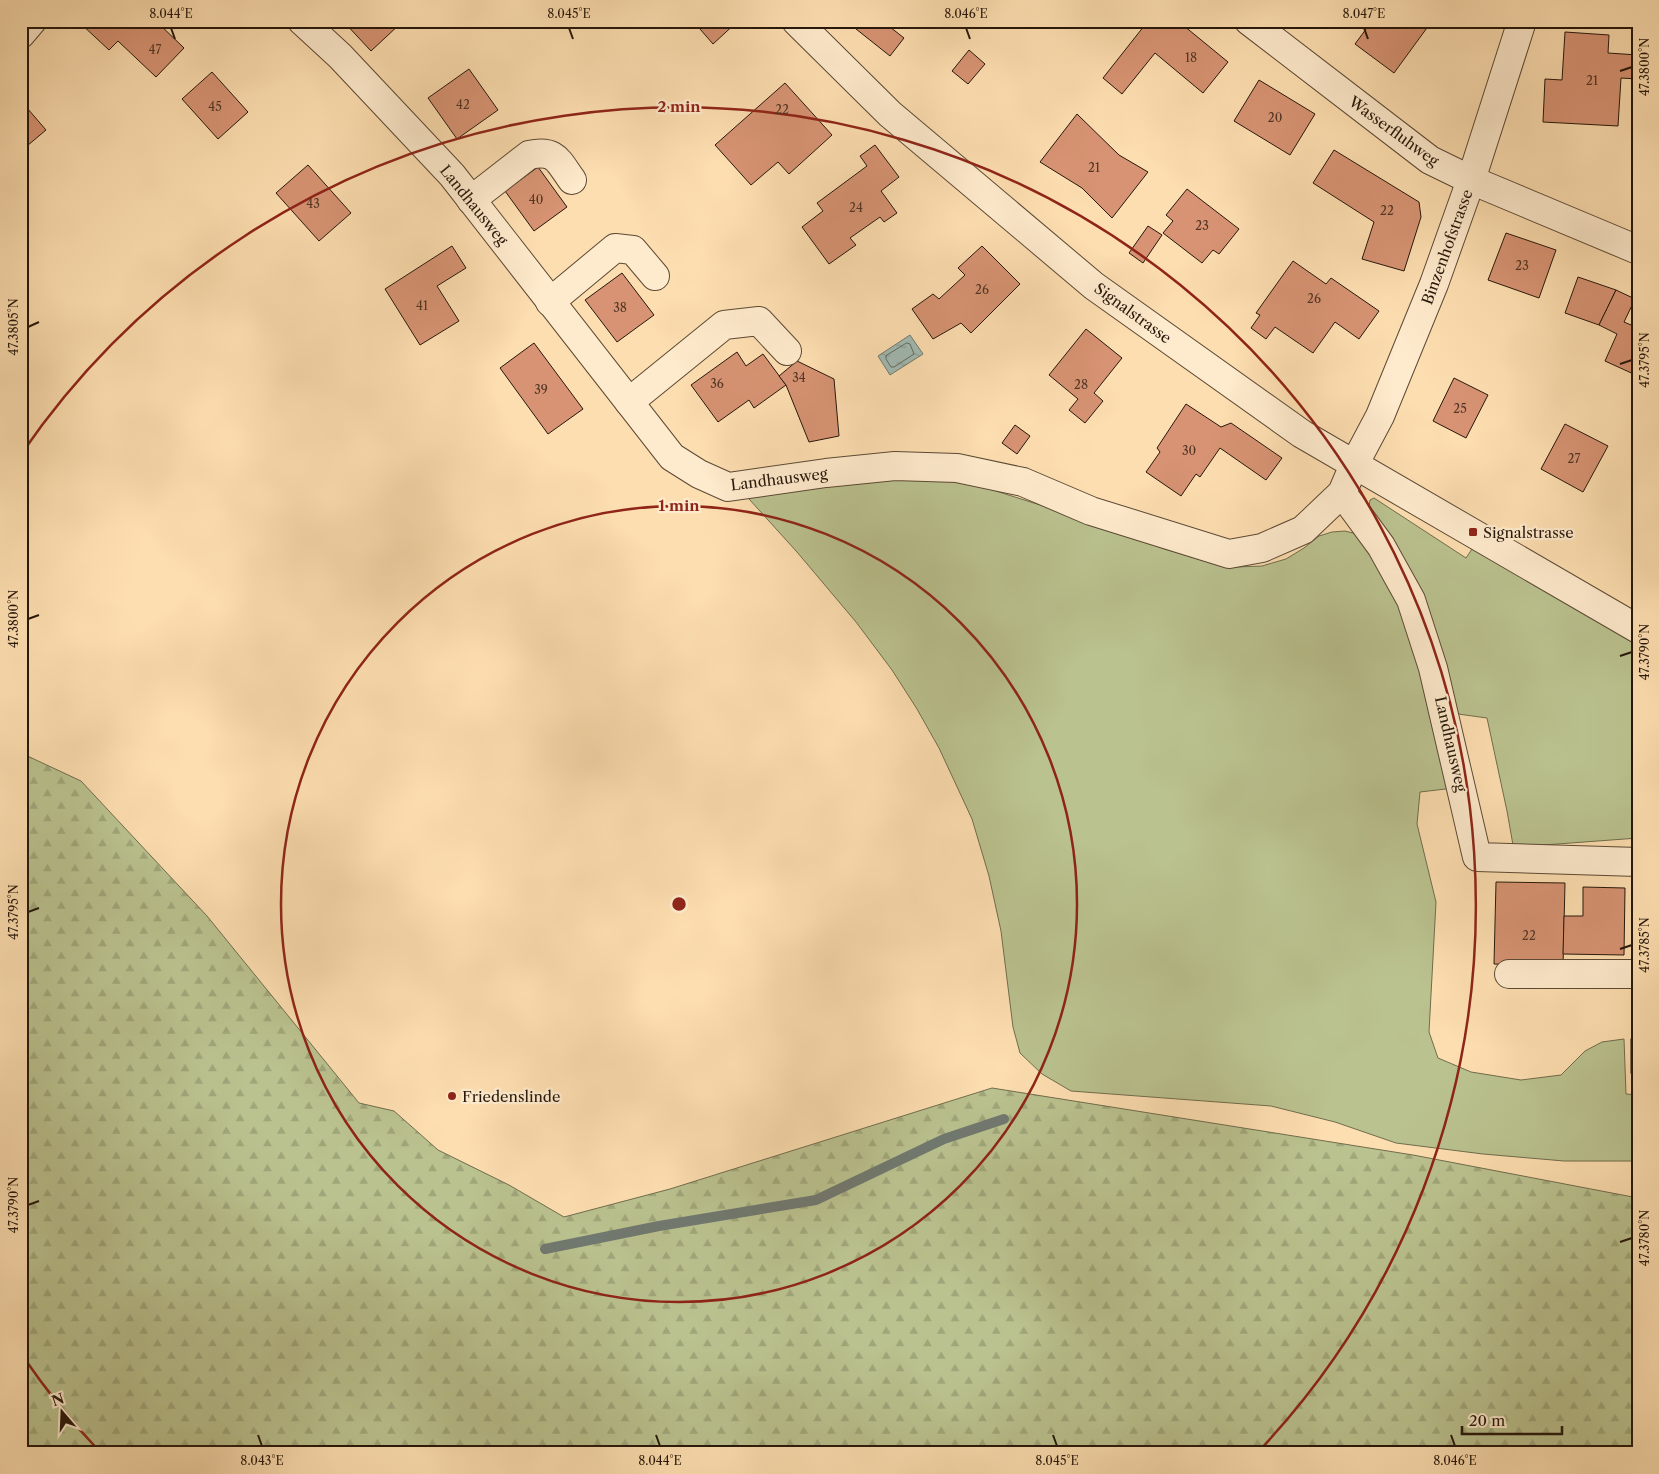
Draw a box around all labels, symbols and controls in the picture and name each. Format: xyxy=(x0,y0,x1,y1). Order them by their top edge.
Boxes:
text: 8.044°E xyxy=(149,6,193,21)
text: 8.045°E xyxy=(547,6,591,21)
text: 8.046°E xyxy=(944,6,988,21)
text: 8.047°E xyxy=(1343,6,1385,21)
text: 47.3800°N xyxy=(1637,38,1652,96)
house number: 47 xyxy=(149,42,162,57)
house number: 18 xyxy=(1185,50,1197,65)
house number: 21 xyxy=(1586,73,1598,88)
street label: Wasserfluhweg xyxy=(1344,91,1443,170)
house number: 42 xyxy=(456,97,470,112)
text: 2 min xyxy=(657,97,701,116)
house number: 45 xyxy=(208,99,222,114)
house number: 22 xyxy=(775,102,789,117)
house number: 20 xyxy=(1268,110,1282,125)
house number: 21 xyxy=(1088,160,1100,175)
street label: Landhausweg xyxy=(436,161,512,249)
street label: Binzenhofstrasse xyxy=(1417,187,1477,307)
house number: 40 xyxy=(529,192,543,207)
house number: 43 xyxy=(306,196,320,211)
house number: 24 xyxy=(849,200,863,215)
house number: 22 xyxy=(1380,203,1394,218)
house number: 23 xyxy=(1195,218,1209,233)
house number: 23 xyxy=(1515,258,1529,273)
street label: Signalstrasse xyxy=(1091,279,1175,347)
house number: 26 xyxy=(975,282,989,297)
house number: 26 xyxy=(1307,291,1321,306)
text: 47.3805°N xyxy=(6,298,21,356)
house number: 41 xyxy=(416,298,428,313)
house number: 38 xyxy=(613,300,627,315)
text: 47.3795°N xyxy=(1637,332,1652,388)
house number: 34 xyxy=(792,370,806,385)
house number: 36 xyxy=(710,376,724,391)
house number: 28 xyxy=(1074,377,1088,392)
house number: 39 xyxy=(534,382,548,397)
house number: 25 xyxy=(1453,401,1467,416)
house number: 30 xyxy=(1182,443,1196,458)
house number: 27 xyxy=(1568,451,1580,466)
street label: Landhausweg xyxy=(729,464,829,494)
text: 1 min xyxy=(658,496,700,515)
place label: Signalstrasse xyxy=(1483,523,1574,542)
marker: Signalstrasse xyxy=(1467,526,1479,538)
text: 47.3800°N xyxy=(6,590,21,648)
text: 47.3790°N xyxy=(1637,624,1652,680)
street label: Landhausweg xyxy=(1431,694,1471,794)
text: 47.3795°N xyxy=(6,884,21,940)
centre of rings xyxy=(670,895,688,913)
text: 47.3785°N xyxy=(1637,917,1652,973)
house number: 22 xyxy=(1522,928,1536,943)
place label: Friedenslinde xyxy=(462,1087,560,1106)
marker: Friedenslinde xyxy=(446,1090,458,1102)
text: 47.3790°N xyxy=(6,1177,21,1233)
text: 47.3780°N xyxy=(1637,1210,1652,1266)
north arrow xyxy=(38,1386,88,1436)
text: N xyxy=(49,1389,66,1410)
scale bar xyxy=(1462,1404,1562,1436)
text: 20 m xyxy=(1469,1411,1505,1430)
text: 8.043°E xyxy=(240,1453,284,1468)
text: 8.044°E xyxy=(638,1453,682,1468)
text: 8.045°E xyxy=(1035,1453,1079,1468)
text: 8.046°E xyxy=(1433,1453,1477,1468)

